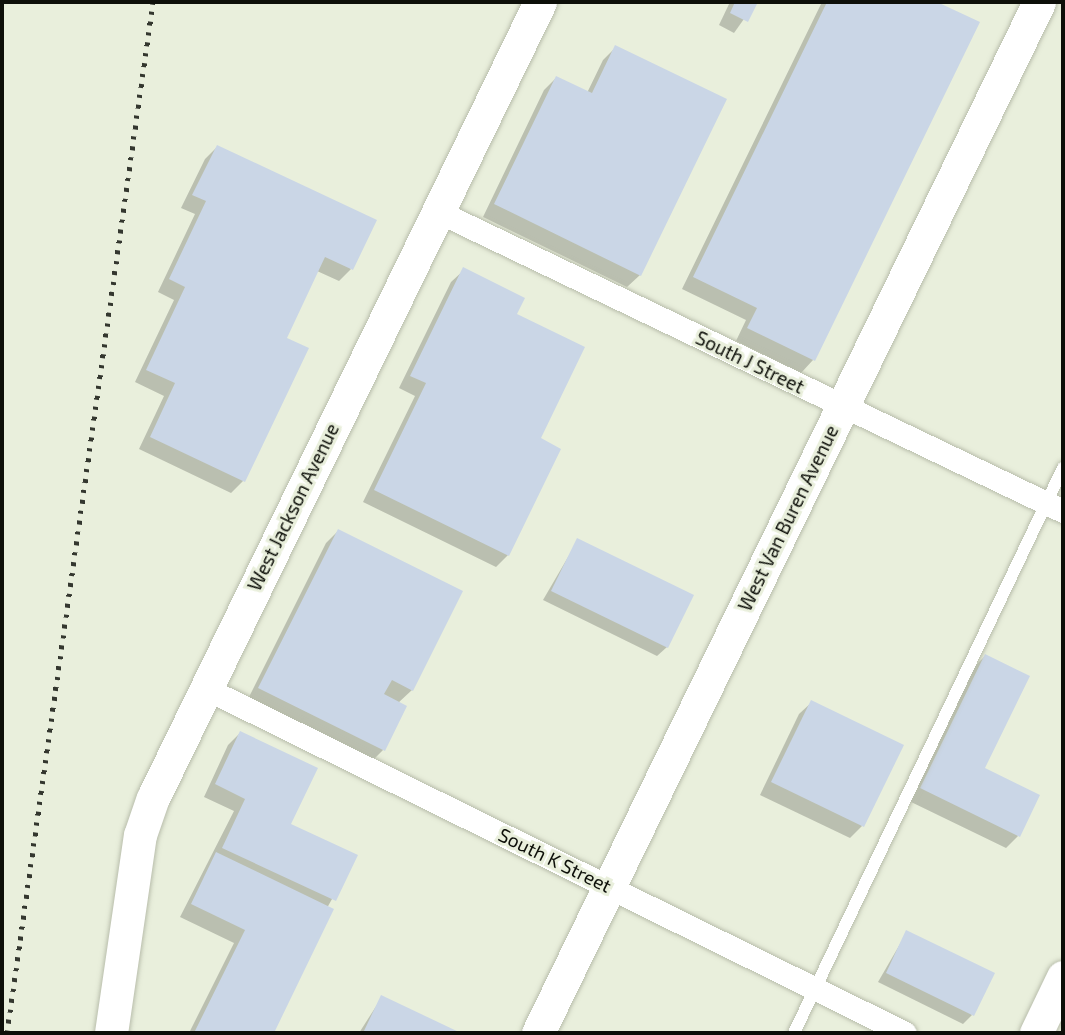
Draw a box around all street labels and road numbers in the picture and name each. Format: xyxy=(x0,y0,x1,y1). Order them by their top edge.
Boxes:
street label: South J Street xyxy=(692,326,808,398)
street label: West Jackson Avenue xyxy=(242,419,344,595)
street label: West Van Buren Avenue xyxy=(733,421,843,615)
street label: South K Street xyxy=(495,823,615,897)

